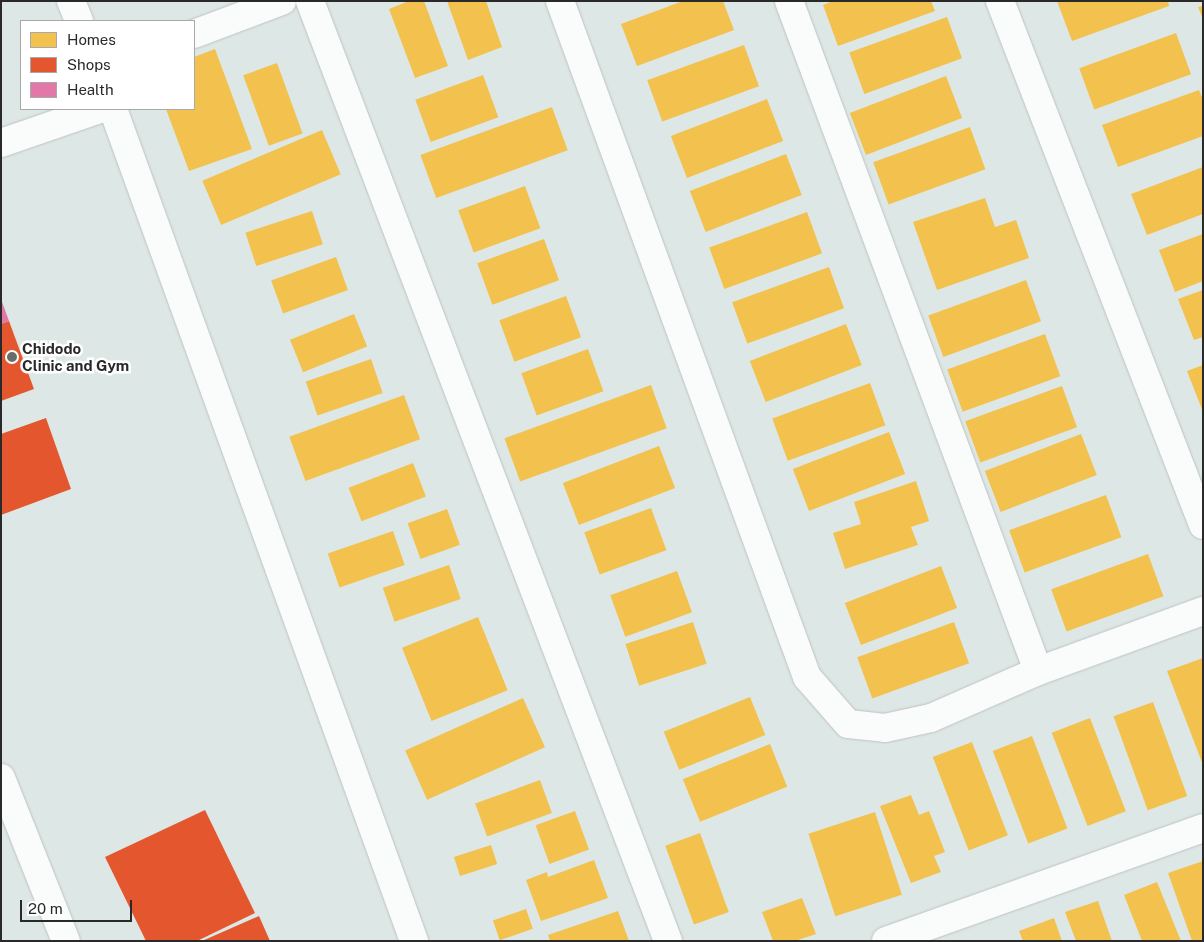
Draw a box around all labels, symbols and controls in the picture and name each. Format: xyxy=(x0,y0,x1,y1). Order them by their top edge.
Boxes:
legend xyxy=(20,20,195,110)
text: Homes xyxy=(67,31,116,48)
text: Shops xyxy=(67,56,111,73)
text: Health xyxy=(67,81,114,98)
place label: Chidodo Clinic and Gym xyxy=(22,339,129,374)
marker: Chidodo Clinic and Gym xyxy=(6,351,18,363)
scale bar xyxy=(22,890,135,922)
text: 20 m xyxy=(28,900,63,917)

